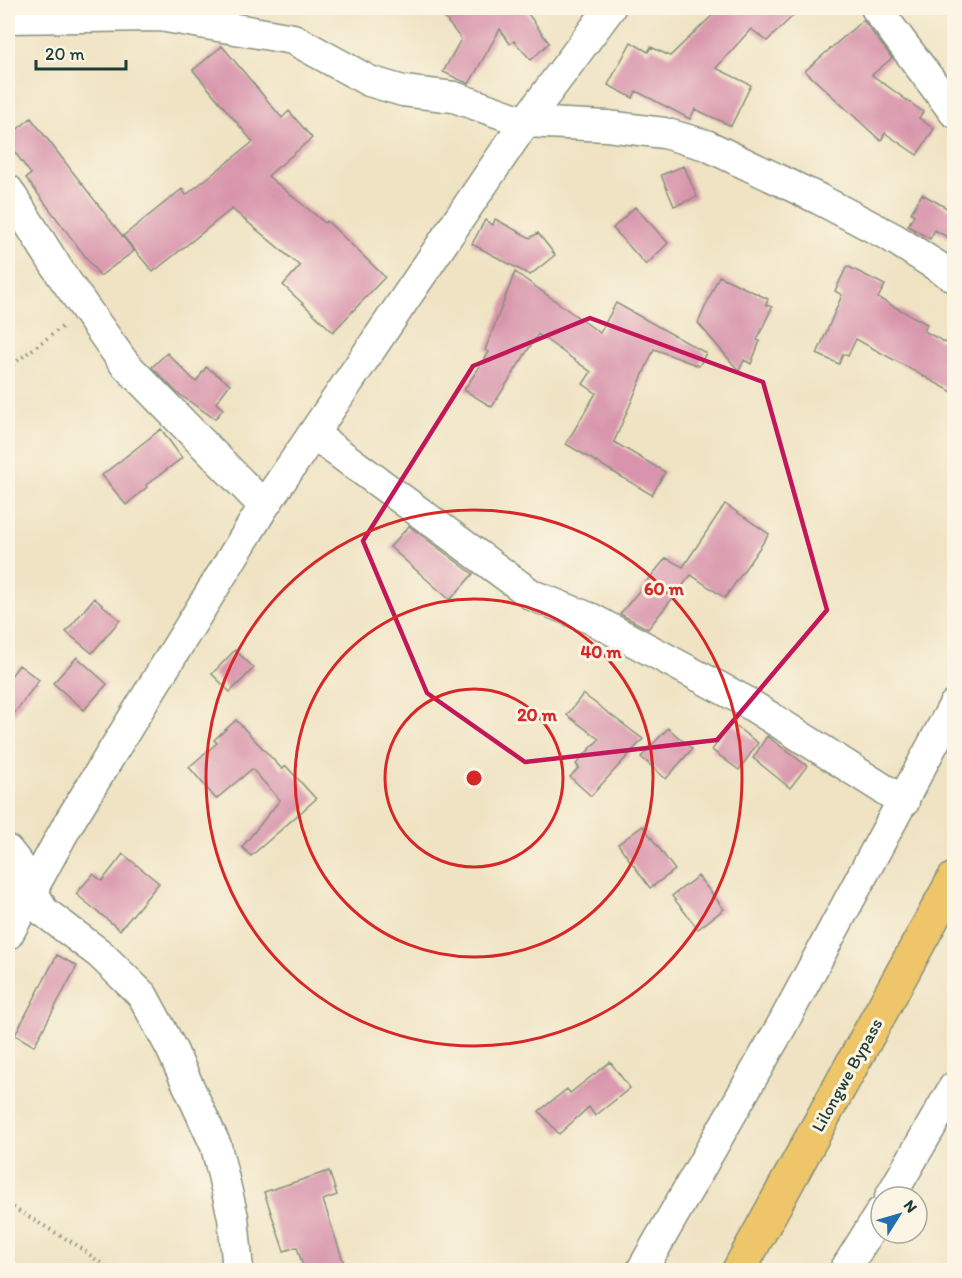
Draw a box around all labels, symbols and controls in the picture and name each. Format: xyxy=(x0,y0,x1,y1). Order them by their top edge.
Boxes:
scale bar xyxy=(36,33,126,71)
text: 20 m xyxy=(45,43,85,65)
text: 60 m xyxy=(644,578,685,600)
text: 40 m xyxy=(580,641,622,663)
text: 20 m xyxy=(517,704,558,726)
centre of rings xyxy=(464,768,484,788)
street label: Lilongwe Bypass xyxy=(807,1014,887,1136)
north arrow xyxy=(869,1185,929,1245)
text: N xyxy=(900,1196,921,1216)

